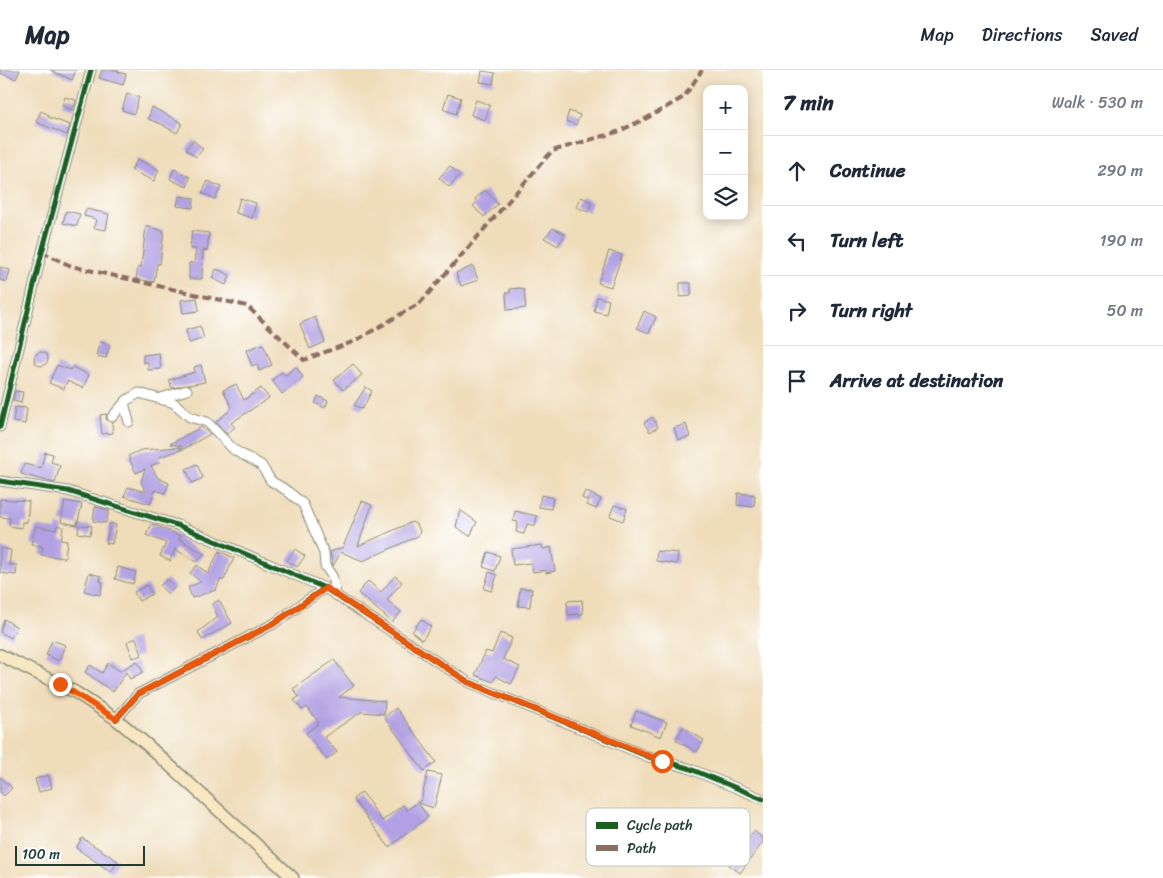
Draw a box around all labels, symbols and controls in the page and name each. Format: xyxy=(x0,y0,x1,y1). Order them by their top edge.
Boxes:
text: Map xyxy=(25,14,69,56)
text: Map xyxy=(921,19,954,51)
text: Directions xyxy=(982,19,1063,51)
text: Saved xyxy=(1091,19,1138,51)
text: 7 min xyxy=(783,84,834,122)
map controls xyxy=(703,85,748,220)
button: + xyxy=(703,85,748,130)
text: Walk · 530 m xyxy=(1052,88,1143,117)
button: − xyxy=(703,130,748,175)
text: Continue xyxy=(830,154,906,187)
text: 290 m xyxy=(1097,156,1143,185)
icon: ahead xyxy=(783,157,811,185)
button: layers xyxy=(703,175,748,220)
text: Turn left xyxy=(830,224,903,257)
text: 190 m xyxy=(1100,226,1143,255)
icon: left xyxy=(783,227,811,255)
text: Turn right xyxy=(830,294,912,327)
text: 50 m xyxy=(1107,296,1143,325)
icon: right xyxy=(783,297,811,325)
text: Arrive at destination xyxy=(830,364,1003,397)
icon: arrive xyxy=(783,367,811,395)
route end xyxy=(49,673,72,696)
route start xyxy=(651,750,674,773)
legend xyxy=(586,808,750,866)
text: Cycle path xyxy=(627,813,693,838)
text: Path xyxy=(627,836,656,861)
text: 100 m xyxy=(22,842,60,867)
scale bar xyxy=(15,843,145,866)

